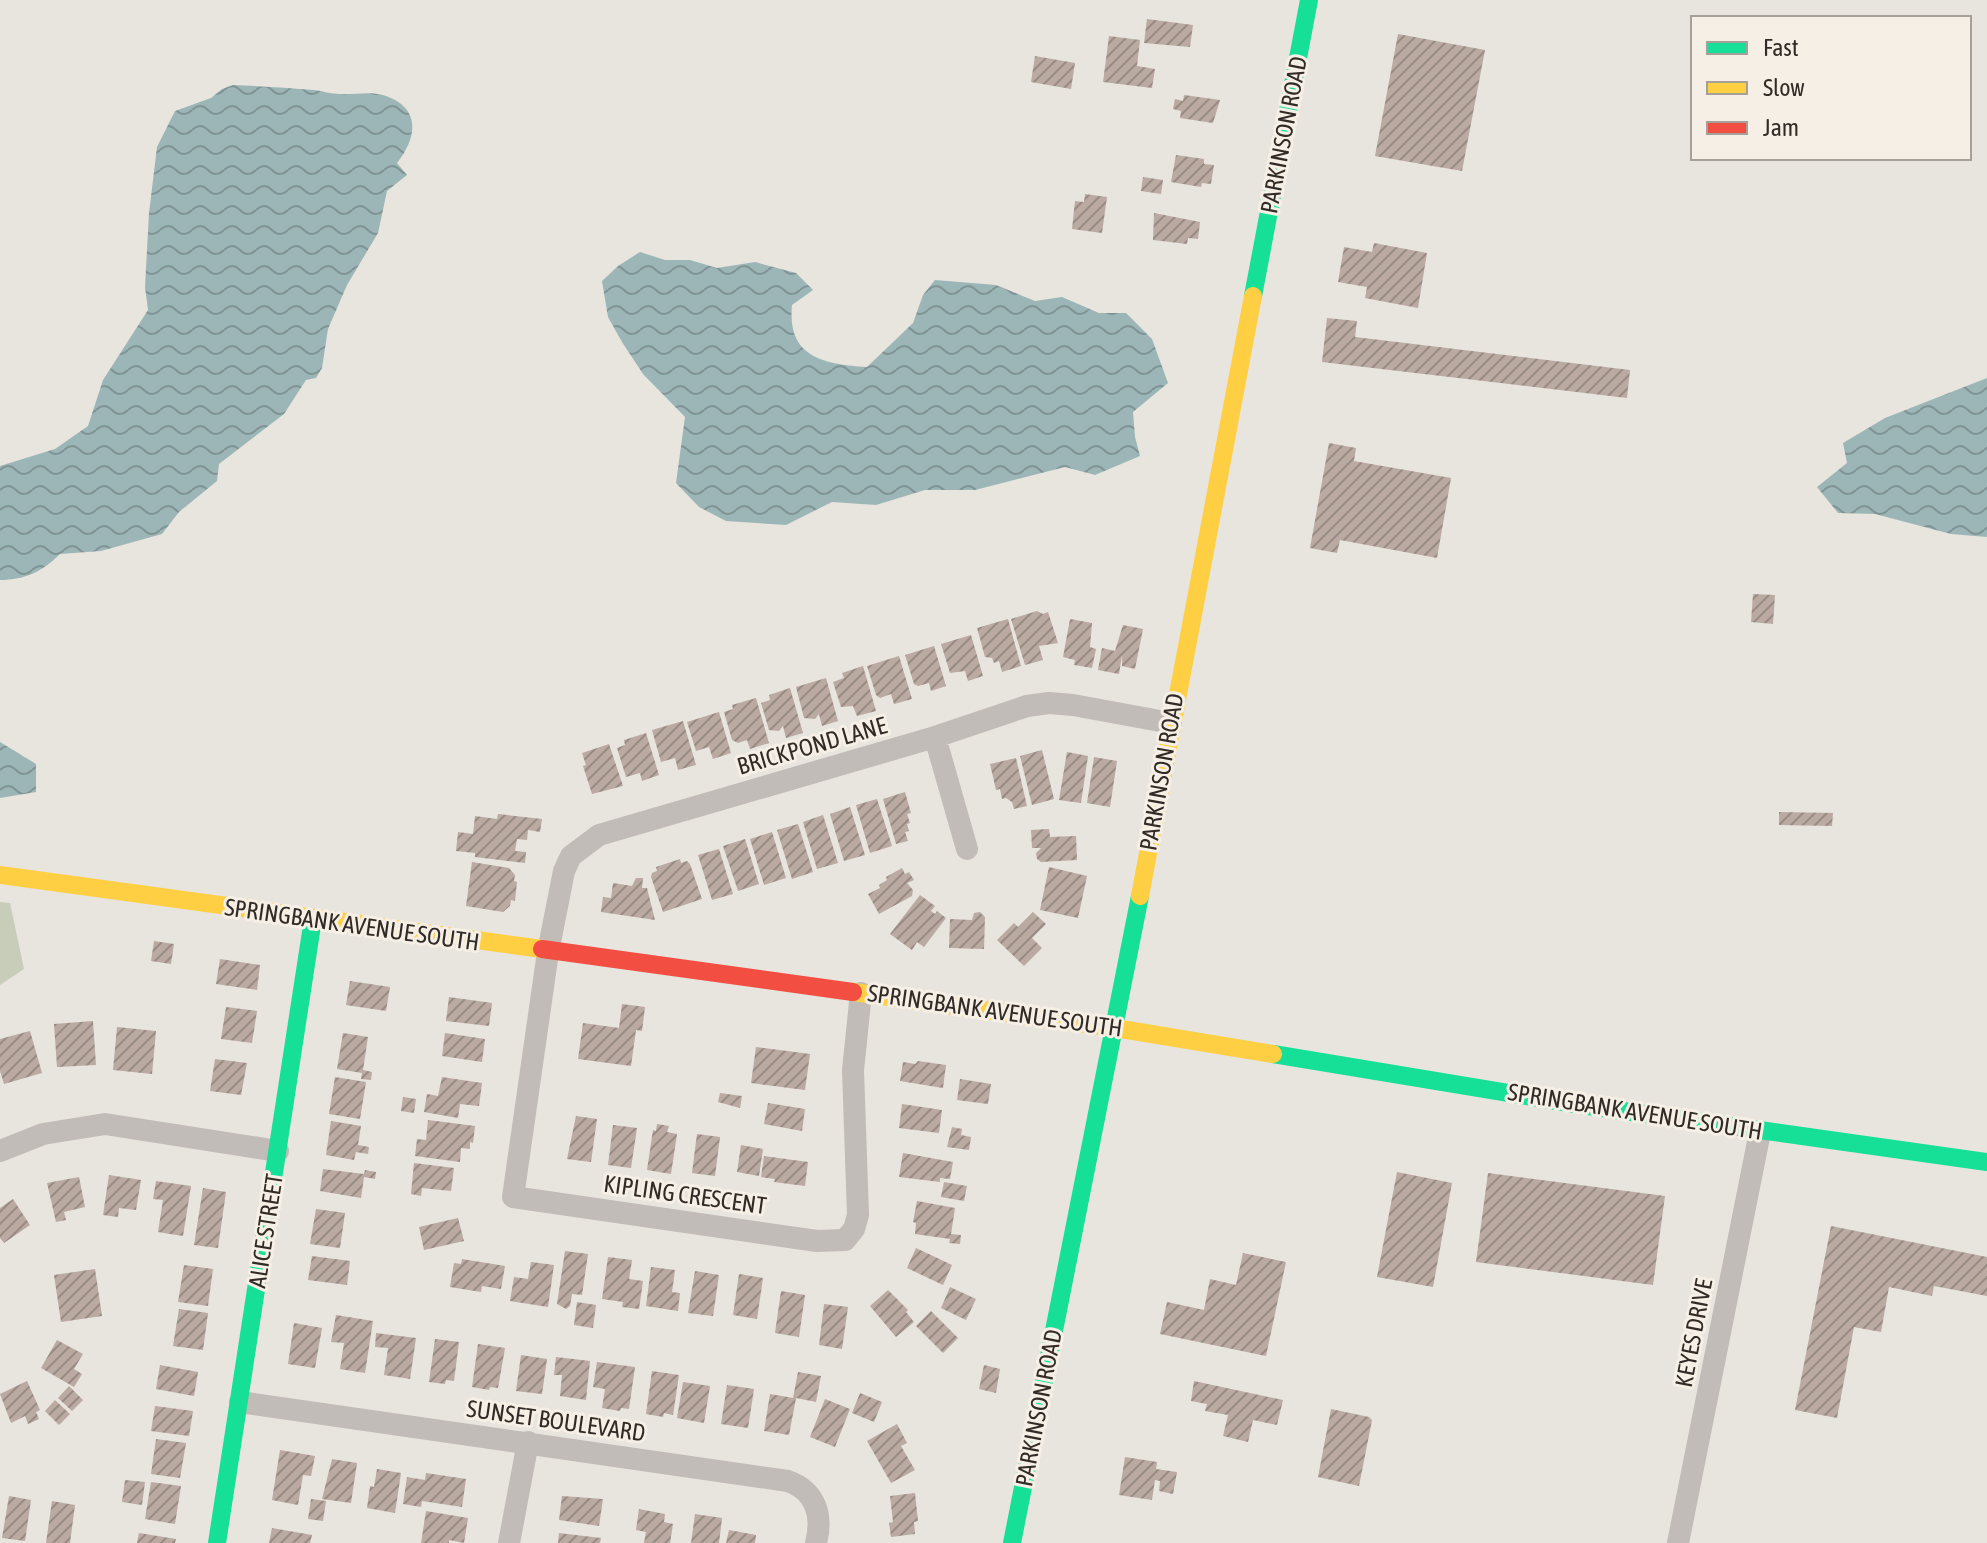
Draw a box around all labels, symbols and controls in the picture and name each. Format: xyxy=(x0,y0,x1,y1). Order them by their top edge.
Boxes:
legend xyxy=(1691,16,1971,160)
text: Fast xyxy=(1763,34,1799,61)
street label: PARKINSON ROAD xyxy=(1255,54,1312,216)
text: Slow xyxy=(1763,74,1805,101)
text: Jam xyxy=(1763,114,1799,141)
street label: PARKINSON ROAD xyxy=(1134,691,1189,853)
street label: BRICKPOND LANE xyxy=(734,711,890,780)
street label: SPRINGBANK AVENUE SOUTH xyxy=(223,893,481,956)
street label: SPRINGBANK AVENUE SOUTH xyxy=(866,979,1124,1042)
street label: SPRINGBANK AVENUE SOUTH xyxy=(1506,1078,1764,1145)
street label: KIPLING CRESCENT xyxy=(602,1170,769,1219)
street label: ALICE STREET xyxy=(243,1172,288,1290)
street label: KEYES DRIVE xyxy=(1670,1276,1717,1389)
street label: PARKINSON ROAD xyxy=(1010,1327,1067,1489)
street label: SUNSET BOULEVARD xyxy=(465,1395,647,1446)

